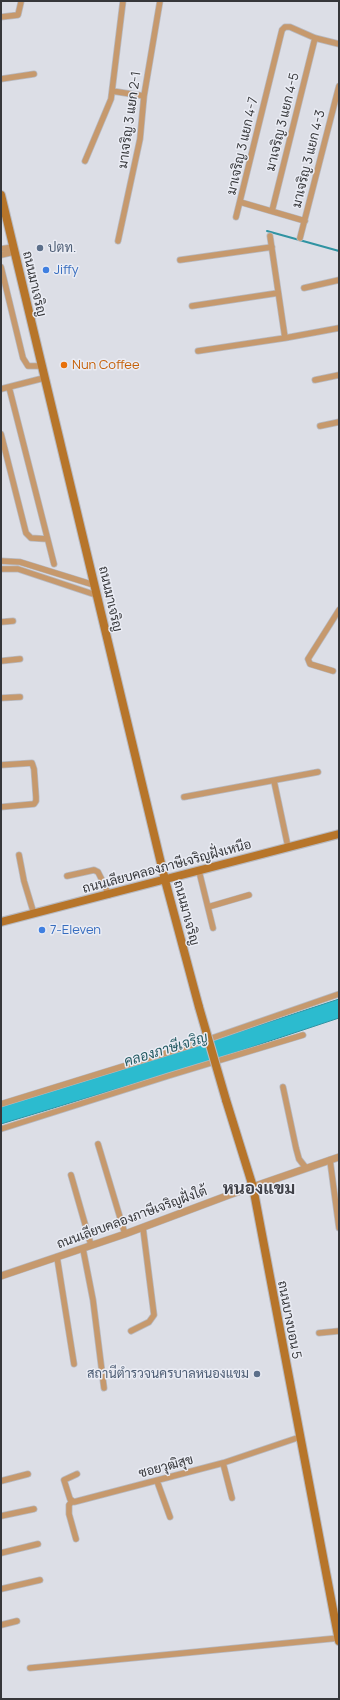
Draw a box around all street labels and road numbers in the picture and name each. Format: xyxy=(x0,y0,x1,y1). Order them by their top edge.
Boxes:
street label: มาเจริญ 3 แยก 2-1 xyxy=(115,70,145,170)
street label: มาเจริญ 3 แยก 4-5 xyxy=(263,71,303,173)
street label: มาเจริญ 3 แยก 4-7 xyxy=(224,96,262,196)
street label: มาเจริญ 3 แยก 4-3 xyxy=(289,108,329,210)
street label: ถนนมาเจริญ xyxy=(19,250,49,318)
street label: ถนนมาเจริญ xyxy=(95,565,125,633)
street label: ถนนเลียบคลองภาษีเจริญฝั่งเหนือ xyxy=(81,837,253,897)
street label: ถนนมาเจริญ xyxy=(170,879,202,947)
street label: ถนนเลียบคลองภาษีเจริญฝั่งใต้ xyxy=(55,1184,209,1252)
street label: ถนนบางบอน 5 xyxy=(274,1280,304,1360)
street label: ซอยวุฒิสุข xyxy=(137,1452,195,1482)

